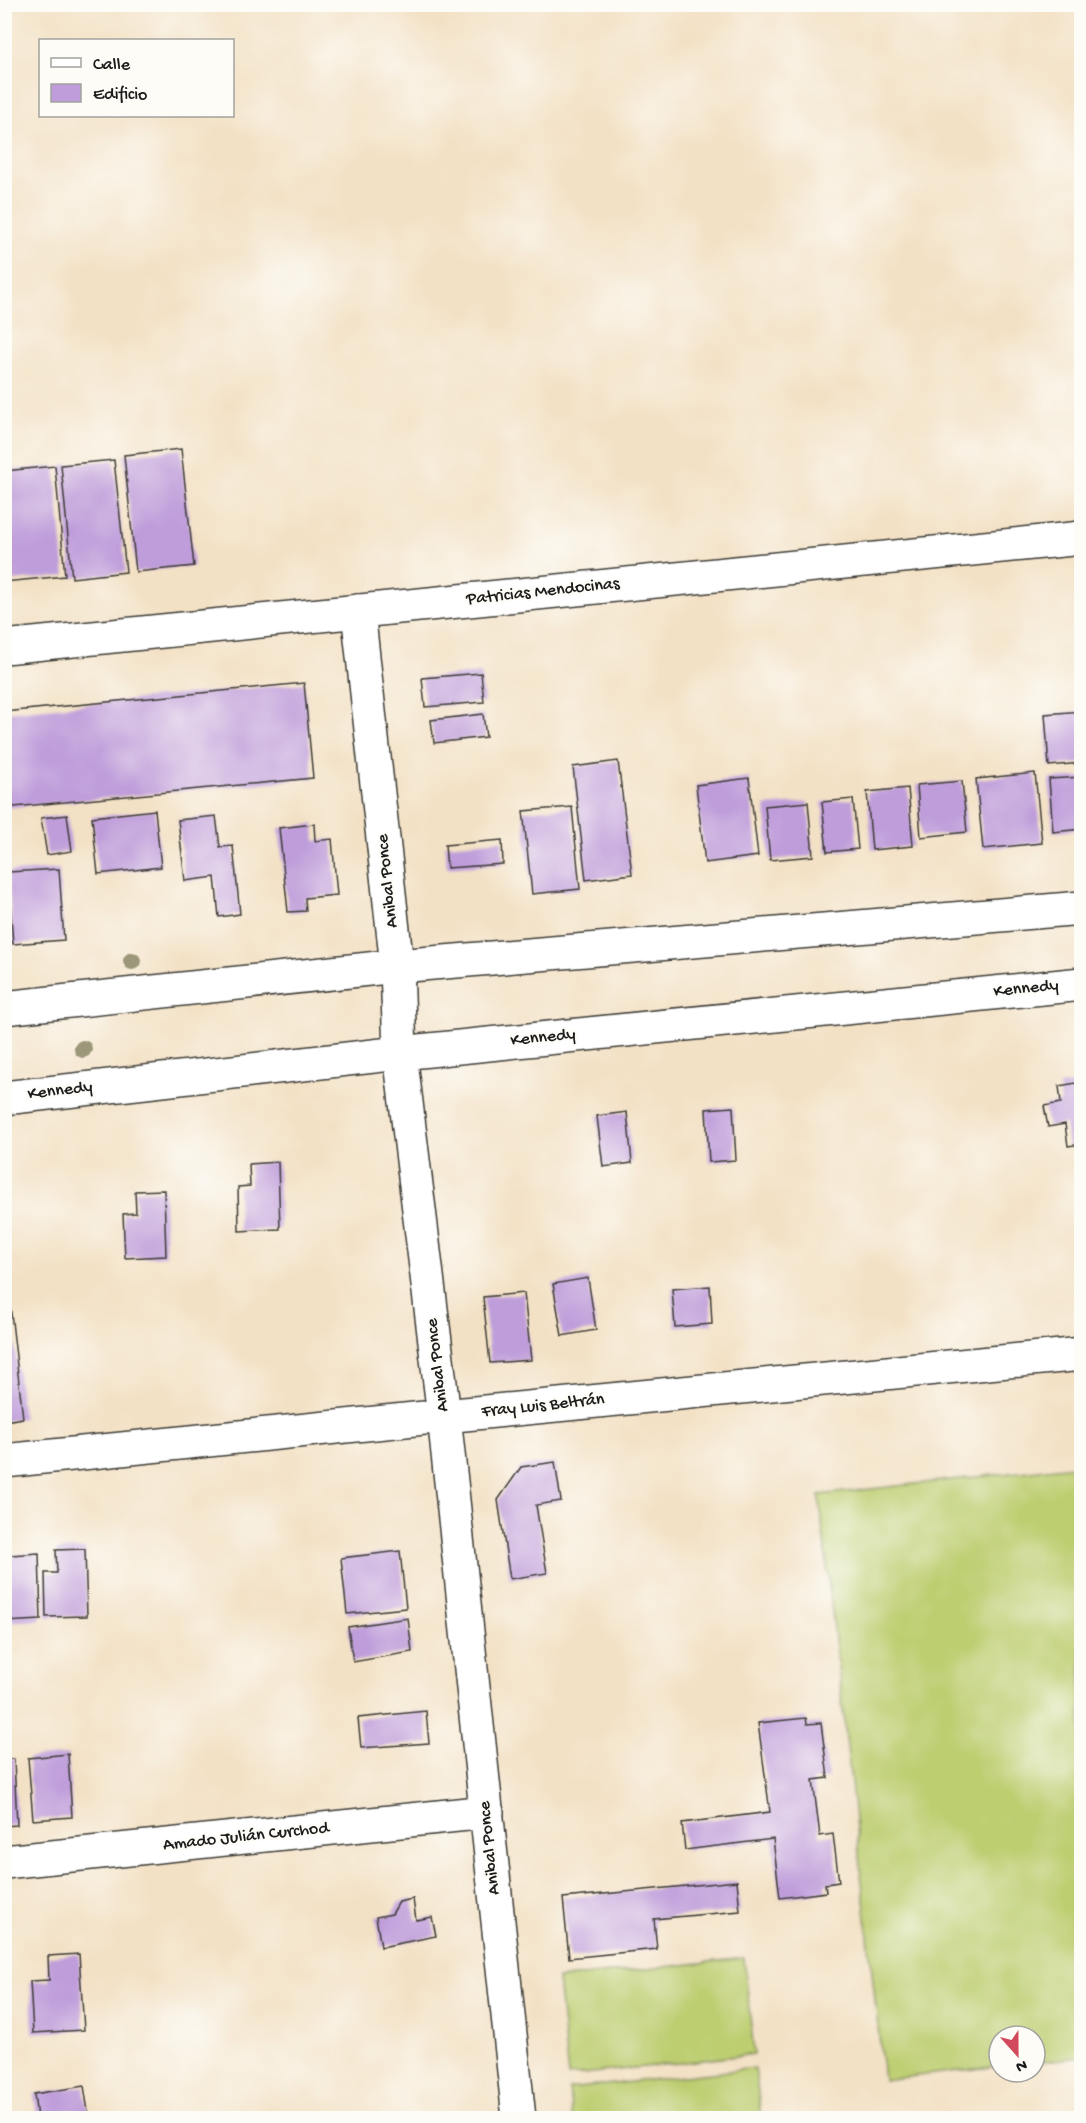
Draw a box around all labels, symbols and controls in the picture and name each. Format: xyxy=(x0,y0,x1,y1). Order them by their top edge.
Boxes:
legend xyxy=(39,39,234,117)
text: Calle xyxy=(93,55,131,76)
text: Edificio xyxy=(93,85,147,106)
street label: Patricias Mendocinas xyxy=(464,573,622,611)
street label: Anibal Ponce xyxy=(373,832,403,929)
street label: Kennedy xyxy=(993,975,1060,1003)
street label: Kennedy xyxy=(510,1024,577,1052)
street label: Kennedy xyxy=(26,1077,94,1105)
street label: Anibal Ponce xyxy=(422,1316,454,1413)
street label: Fray Luis Beltrán xyxy=(480,1389,606,1423)
street label: Anibal Ponce xyxy=(475,1799,505,1896)
street label: Amado Julián Curchod xyxy=(162,1818,331,1856)
north arrow xyxy=(987,2024,1047,2084)
text: N xyxy=(1012,2054,1029,2076)

